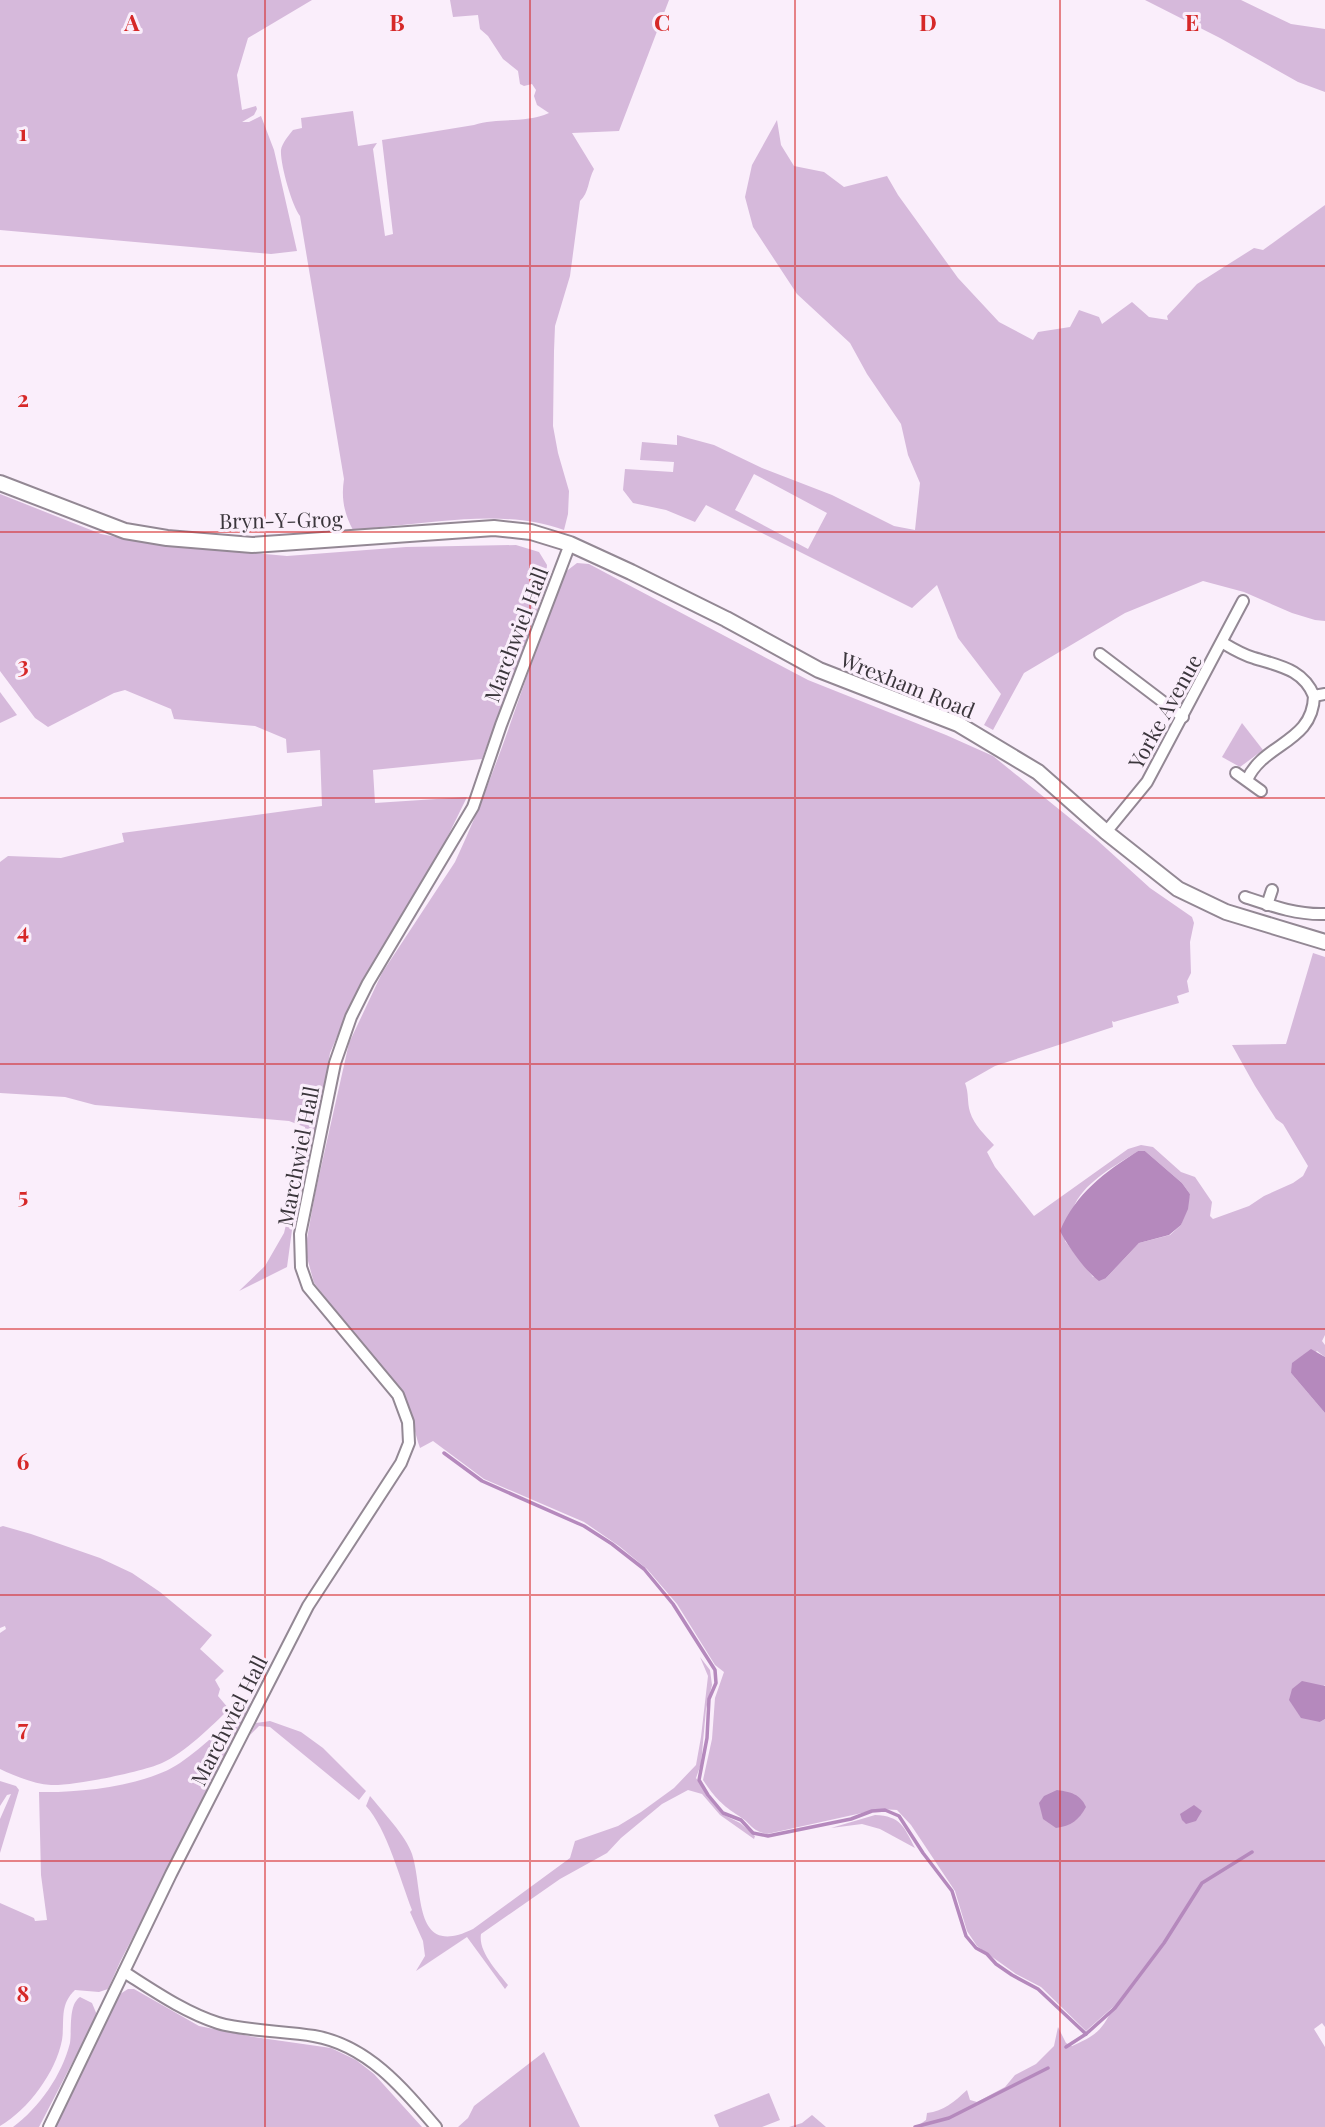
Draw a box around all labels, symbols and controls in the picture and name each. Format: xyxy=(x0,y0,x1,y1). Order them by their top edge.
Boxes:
text: A xyxy=(123,6,140,37)
text: B xyxy=(389,6,405,37)
text: C xyxy=(654,6,670,37)
text: D xyxy=(919,6,937,37)
text: E xyxy=(1185,6,1199,37)
text: 1 xyxy=(19,116,28,147)
text: 2 xyxy=(17,382,29,413)
street label: Bryn-Y-Grog xyxy=(219,504,343,534)
street label: Marchwiel Hall xyxy=(476,563,554,705)
street label: Wrexham Road xyxy=(836,644,979,724)
text: 3 xyxy=(17,648,29,679)
street label: Yorke Avenue xyxy=(1121,649,1207,774)
text: 4 xyxy=(17,914,29,945)
street label: Marchwiel Hall xyxy=(270,1083,324,1229)
text: 5 xyxy=(18,1179,28,1210)
text: 6 xyxy=(17,1445,30,1476)
street label: Marchwiel Hall xyxy=(183,1650,273,1790)
text: 7 xyxy=(18,1711,29,1742)
text: 8 xyxy=(17,1977,29,2008)

